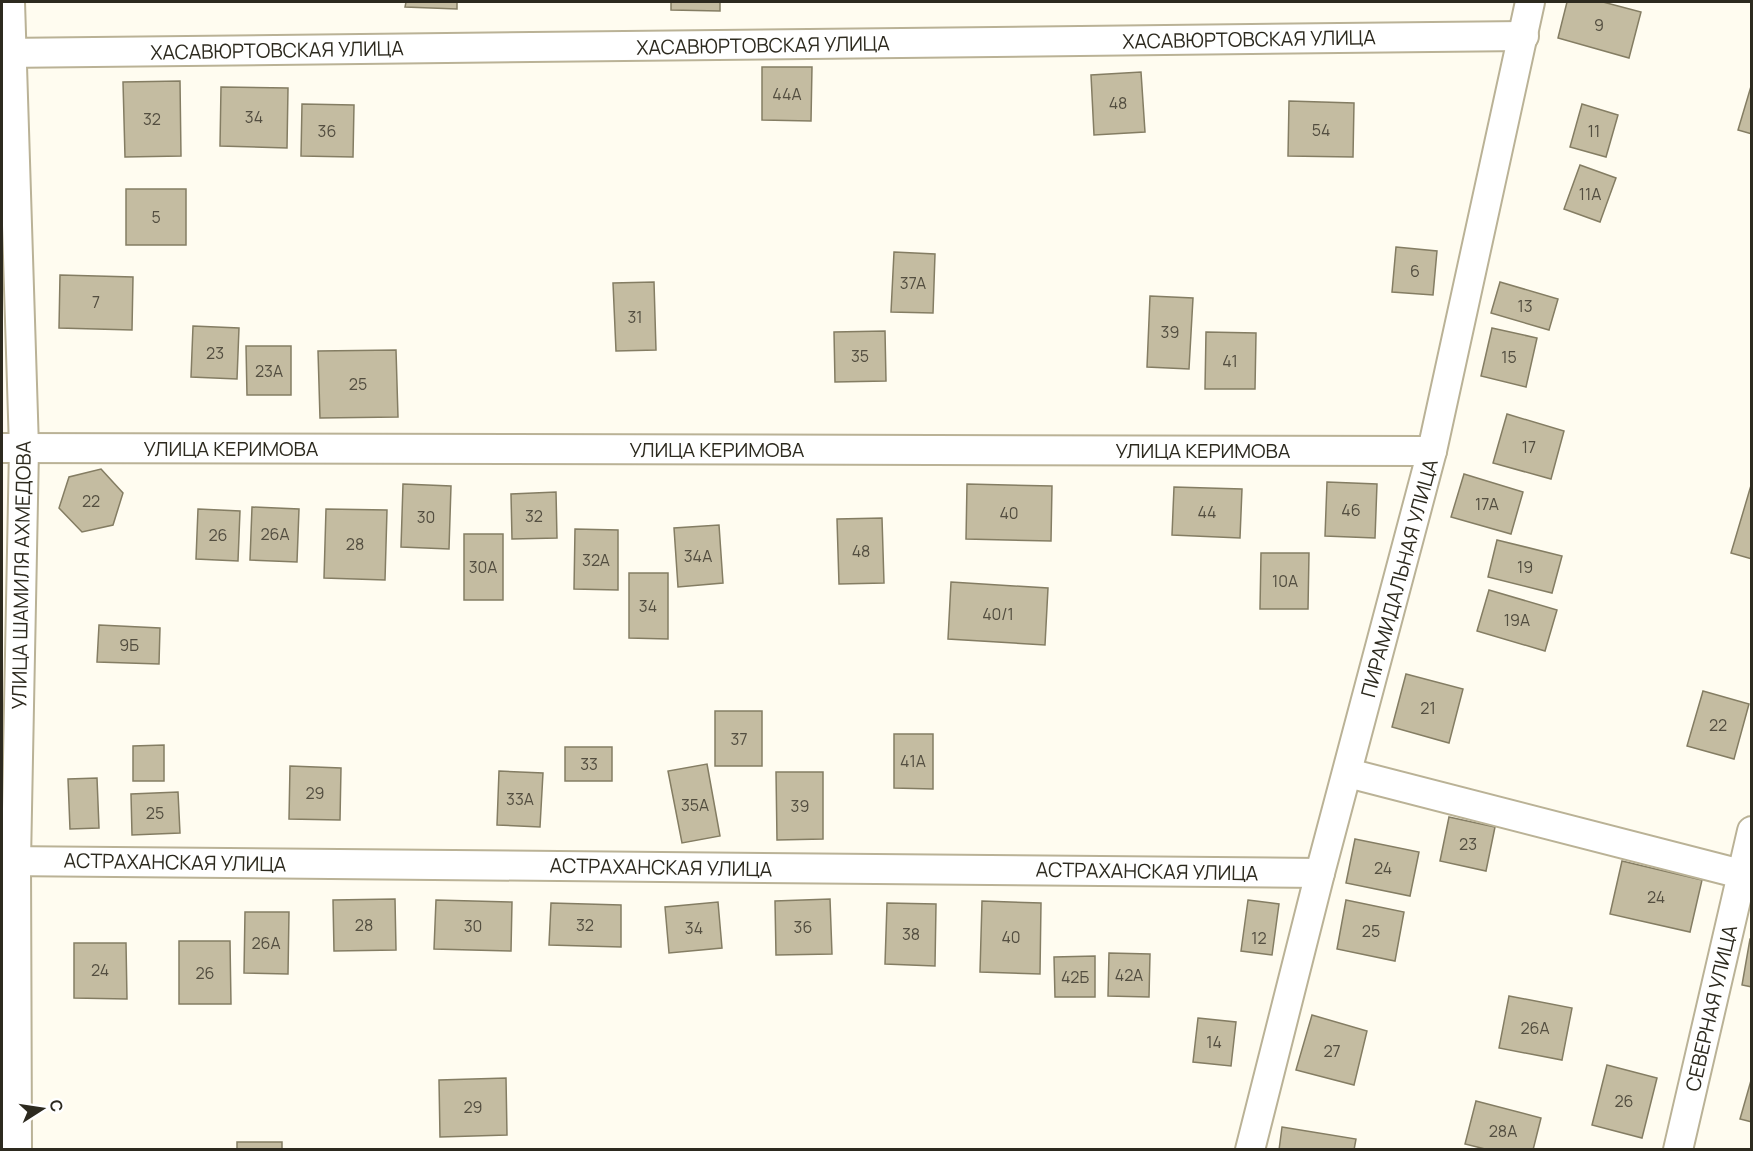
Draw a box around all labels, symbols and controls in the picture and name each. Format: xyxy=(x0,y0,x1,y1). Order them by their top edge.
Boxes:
house number: 9 xyxy=(1594,14,1604,36)
street label: ХАСАВЮРТОВСКАЯ УЛИЦА xyxy=(1122,23,1376,55)
street label: ХАСАВЮРТОВСКАЯ УЛИЦА xyxy=(636,29,890,61)
street label: ХАСАВЮРТОВСКАЯ УЛИЦА xyxy=(150,34,404,66)
house number: 44А xyxy=(772,83,802,105)
house number: 48 xyxy=(1109,92,1127,114)
house number: 34 xyxy=(245,106,263,128)
house number: 32 xyxy=(143,108,161,130)
house number: 54 xyxy=(1312,119,1330,141)
house number: 36 xyxy=(318,120,336,142)
house number: 11 xyxy=(1588,120,1600,142)
house number: 11А xyxy=(1579,183,1601,205)
house number: 5 xyxy=(151,206,161,228)
house number: 6 xyxy=(1410,260,1420,282)
house number: 37А xyxy=(900,272,926,294)
house number: 7 xyxy=(92,291,100,313)
house number: 13 xyxy=(1517,295,1533,317)
house number: 31 xyxy=(627,306,643,328)
house number: 39 xyxy=(1161,321,1179,343)
house number: 23 xyxy=(206,342,224,364)
house number: 35 xyxy=(851,345,869,367)
house number: 15 xyxy=(1501,346,1517,368)
house number: 41 xyxy=(1222,350,1238,372)
house number: 23А xyxy=(255,360,283,382)
house number: 25 xyxy=(349,373,367,395)
street label: УЛИЦА КЕРИМОВА xyxy=(144,435,319,462)
street label: УЛИЦА КЕРИМОВА xyxy=(630,436,805,463)
house number: 17 xyxy=(1522,436,1536,458)
street label: УЛИЦА КЕРИМОВА xyxy=(1116,437,1291,464)
street label: УЛИЦА ШАМИЛЯ АХМЕДОВА xyxy=(5,440,37,710)
street label: ПИРАМИДАЛЬНАЯ УЛИЦА xyxy=(1354,456,1444,700)
house number: 22 xyxy=(82,490,100,512)
house number: 17А xyxy=(1475,493,1499,515)
house number: 46 xyxy=(1341,499,1361,521)
house number: 44 xyxy=(1197,501,1217,523)
house number: 40 xyxy=(999,502,1019,524)
house number: 32 xyxy=(525,505,543,527)
house number: 30 xyxy=(417,506,435,528)
house number: 26А xyxy=(260,523,290,545)
house number: 26 xyxy=(208,524,228,546)
house number: 28 xyxy=(346,533,364,555)
house number: 48 xyxy=(852,540,870,562)
house number: 34А xyxy=(684,545,712,567)
house number: 32А xyxy=(582,549,610,571)
house number: 30А xyxy=(469,556,497,578)
house number: 19 xyxy=(1517,556,1533,578)
house number: 10А xyxy=(1272,570,1298,592)
house number: 34 xyxy=(639,595,657,617)
house number: 40/1 xyxy=(982,603,1014,625)
house number: 19А xyxy=(1504,609,1530,631)
house number: 9Б xyxy=(119,634,139,656)
house number: 21 xyxy=(1420,697,1436,719)
house number: 22 xyxy=(1709,714,1727,736)
house number: 37 xyxy=(731,728,747,750)
house number: 41А xyxy=(900,750,926,772)
house number: 33 xyxy=(580,753,598,775)
house number: 29 xyxy=(305,782,325,804)
house number: 33А xyxy=(506,788,534,810)
house number: 35А xyxy=(681,794,709,816)
house number: 39 xyxy=(791,795,809,817)
house number: 25 xyxy=(146,802,164,824)
house number: 23 xyxy=(1459,833,1477,855)
street label: АСТРАХАНСКАЯ УЛИЦА xyxy=(64,847,287,877)
street label: АСТРАХАНСКАЯ УЛИЦА xyxy=(550,852,773,882)
street label: АСТРАХАНСКАЯ УЛИЦА xyxy=(1036,856,1259,886)
house number: 24 xyxy=(1374,857,1392,879)
house number: 24 xyxy=(1647,886,1665,908)
house number: 28 xyxy=(355,914,373,936)
house number: 32 xyxy=(576,914,594,936)
house number: 30 xyxy=(464,915,482,937)
house number: 36 xyxy=(794,916,812,938)
house number: 34 xyxy=(685,917,703,939)
house number: 25 xyxy=(1362,920,1380,942)
street label: СЕВЕРНАЯ УЛИЦА xyxy=(1679,922,1743,1094)
house number: 38 xyxy=(902,923,920,945)
house number: 40 xyxy=(1001,926,1021,948)
house number: 12 xyxy=(1251,927,1267,949)
house number: 26А xyxy=(251,932,281,954)
house number: 24 xyxy=(91,959,109,981)
house number: 26 xyxy=(195,962,215,984)
house number: 42А xyxy=(1115,964,1143,986)
house number: 42Б xyxy=(1061,966,1089,988)
house number: 26А xyxy=(1520,1017,1550,1039)
house number: 14 xyxy=(1206,1031,1222,1053)
house number: 27 xyxy=(1323,1040,1341,1062)
north arrow xyxy=(12,1079,72,1139)
house number: 26 xyxy=(1614,1090,1634,1112)
house number: 29 xyxy=(463,1096,483,1118)
text: С xyxy=(45,1098,69,1114)
house number: 28А xyxy=(1489,1120,1517,1142)

